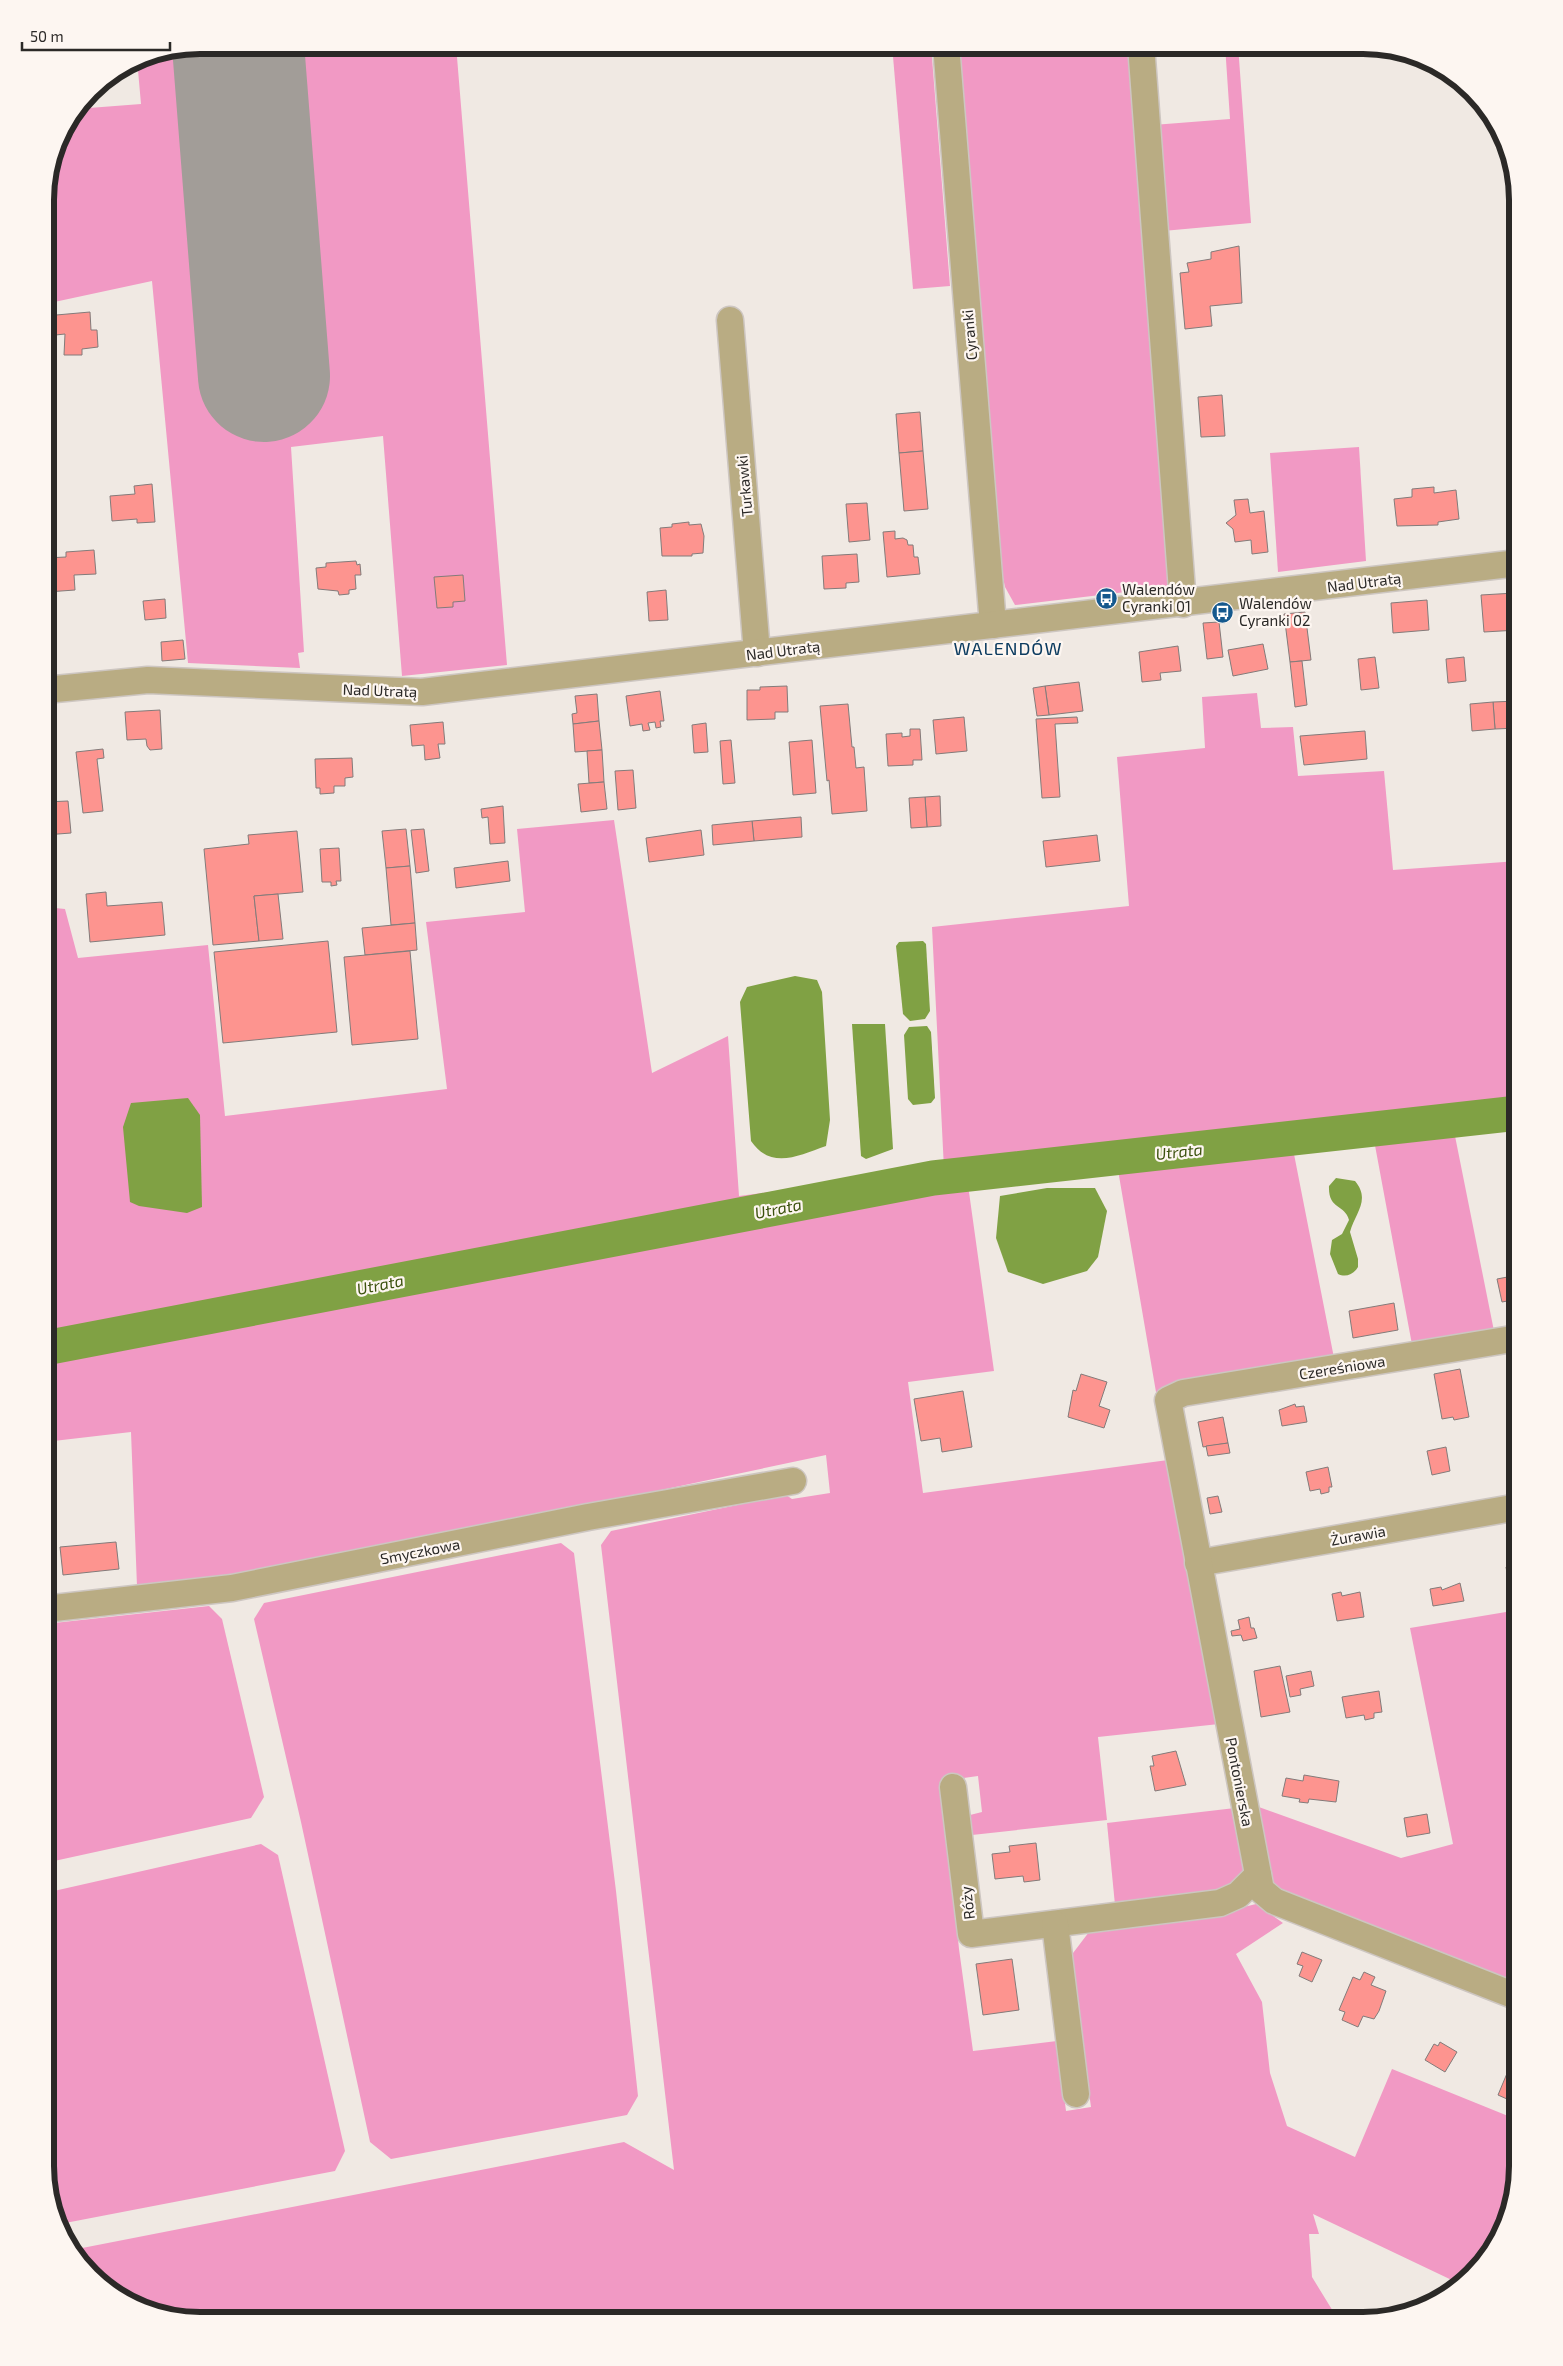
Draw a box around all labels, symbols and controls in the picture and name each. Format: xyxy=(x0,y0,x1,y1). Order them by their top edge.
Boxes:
scale bar xyxy=(22,20,170,52)
text: 50 m xyxy=(30,27,64,45)
street label: Cyranki xyxy=(958,309,980,361)
street label: Turkawki xyxy=(732,455,756,517)
street label: Nad Utratą xyxy=(1326,569,1402,595)
place label: Walendów Cyranki 01 xyxy=(1122,580,1195,615)
bus stop icon: Walendów Cyranki 01 xyxy=(1094,586,1118,610)
place label: Walendów Cyranki 02 xyxy=(1239,594,1312,629)
bus stop icon: Walendów Cyranki 02 xyxy=(1211,600,1235,624)
street label: Nad Utratą xyxy=(745,637,821,663)
district label: WALENDÓW xyxy=(954,637,1062,659)
street label: Nad Utratą xyxy=(342,680,418,700)
water label: Utrata xyxy=(1155,1139,1203,1163)
water label: Utrata xyxy=(753,1194,803,1222)
water label: Utrata xyxy=(355,1270,405,1298)
street label: Czereśniowa xyxy=(1298,1351,1386,1383)
street label: Żurawia xyxy=(1329,1521,1387,1549)
street label: Smyczkowa xyxy=(379,1534,461,1568)
street label: Pontonierska xyxy=(1223,1736,1257,1828)
street label: Róży xyxy=(956,1885,978,1921)

